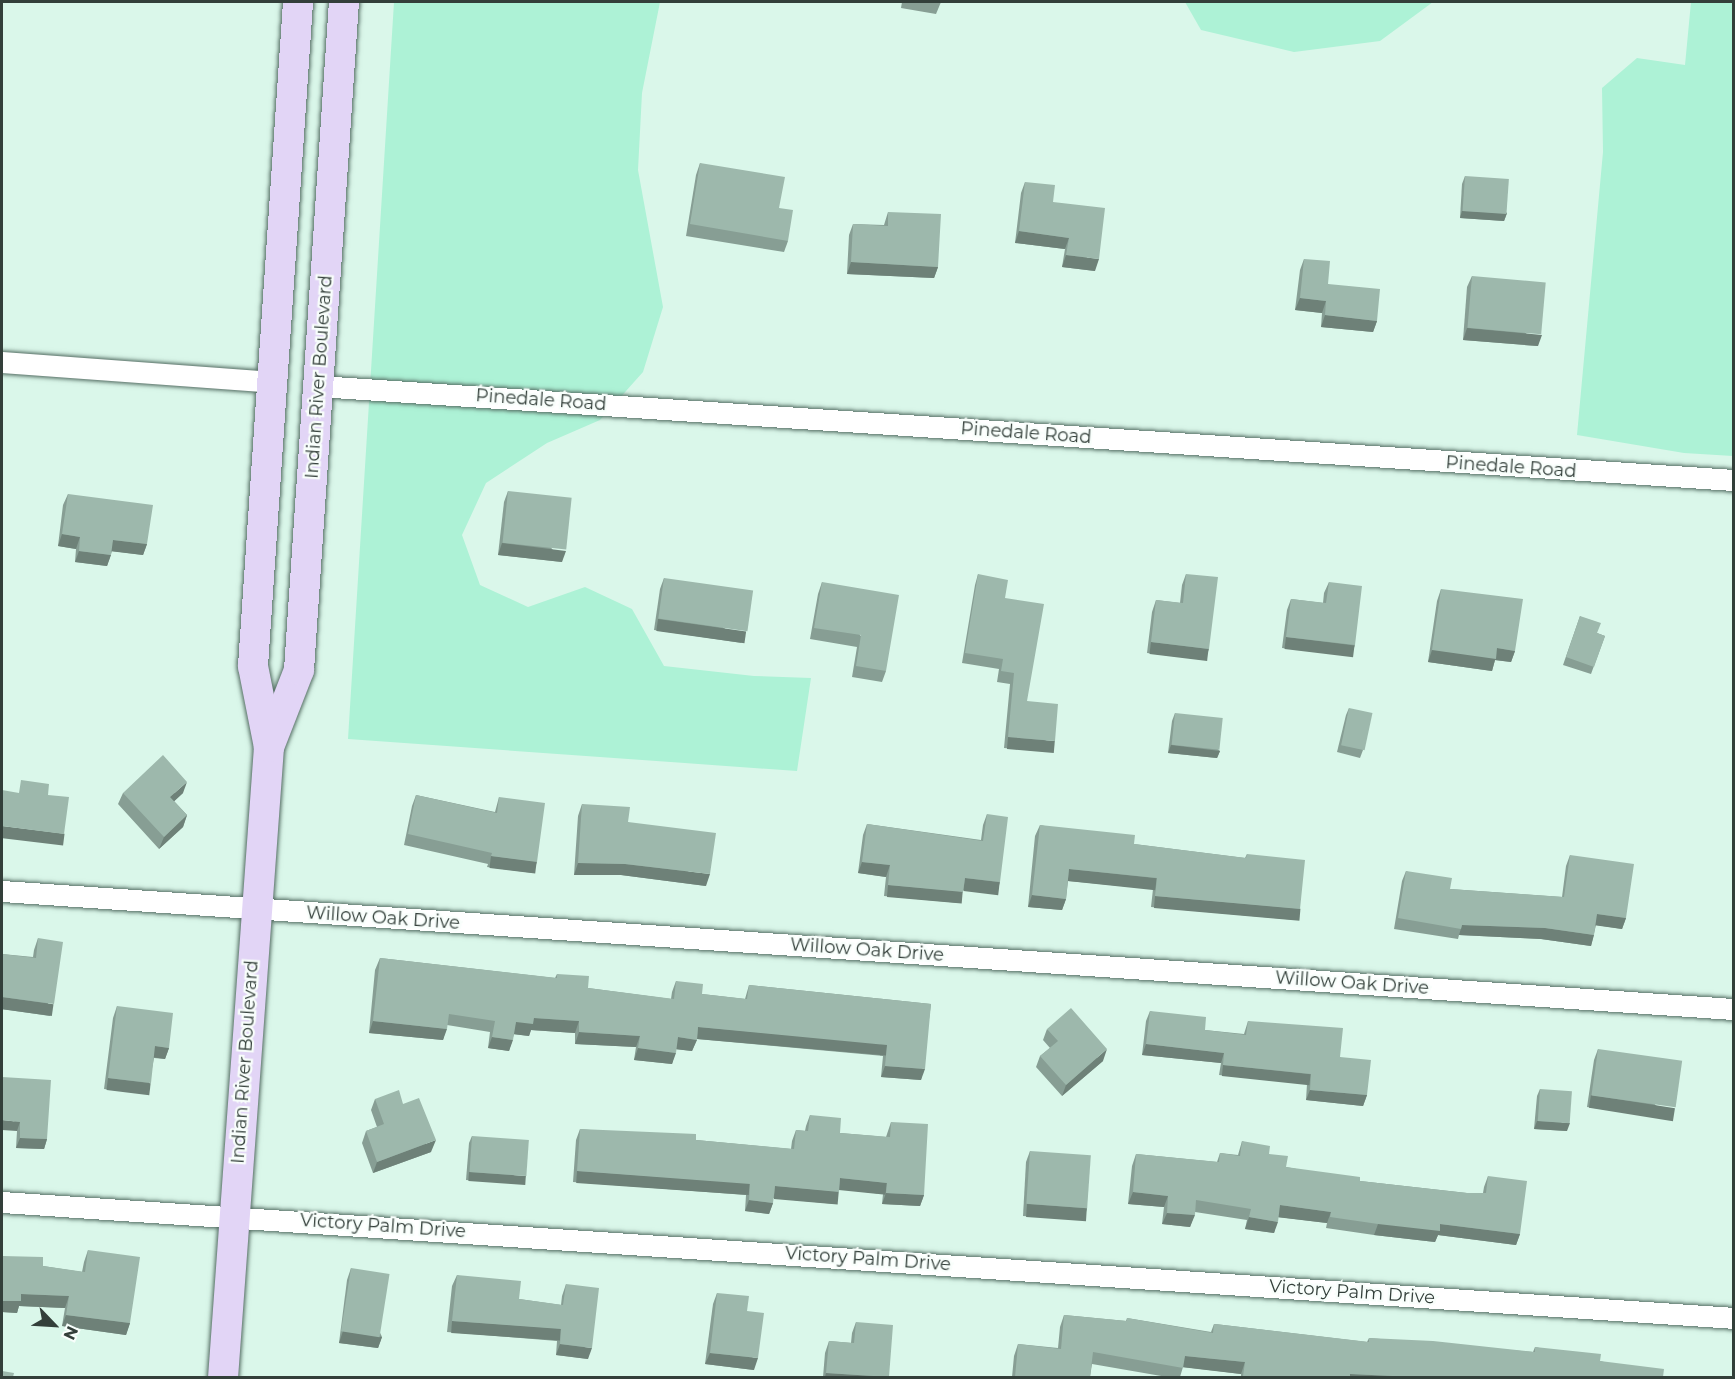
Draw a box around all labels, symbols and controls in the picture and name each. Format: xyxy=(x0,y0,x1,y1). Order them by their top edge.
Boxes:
street label: Indian River Boulevard xyxy=(301,274,337,480)
street label: Pinedale Road xyxy=(475,385,607,415)
street label: Pinedale Road xyxy=(960,418,1092,448)
street label: Pinedale Road xyxy=(1445,452,1577,482)
street label: Willow Oak Drive xyxy=(305,902,461,934)
street label: Willow Oak Drive xyxy=(789,934,945,966)
street label: Indian River Boulevard xyxy=(227,959,263,1165)
street label: Willow Oak Drive xyxy=(1274,967,1430,999)
street label: Victory Palm Drive xyxy=(299,1209,467,1243)
street label: Victory Palm Drive xyxy=(784,1242,952,1276)
street label: Victory Palm Drive xyxy=(1268,1275,1436,1309)
north arrow xyxy=(24,1295,84,1355)
text: N xyxy=(59,1323,82,1343)

